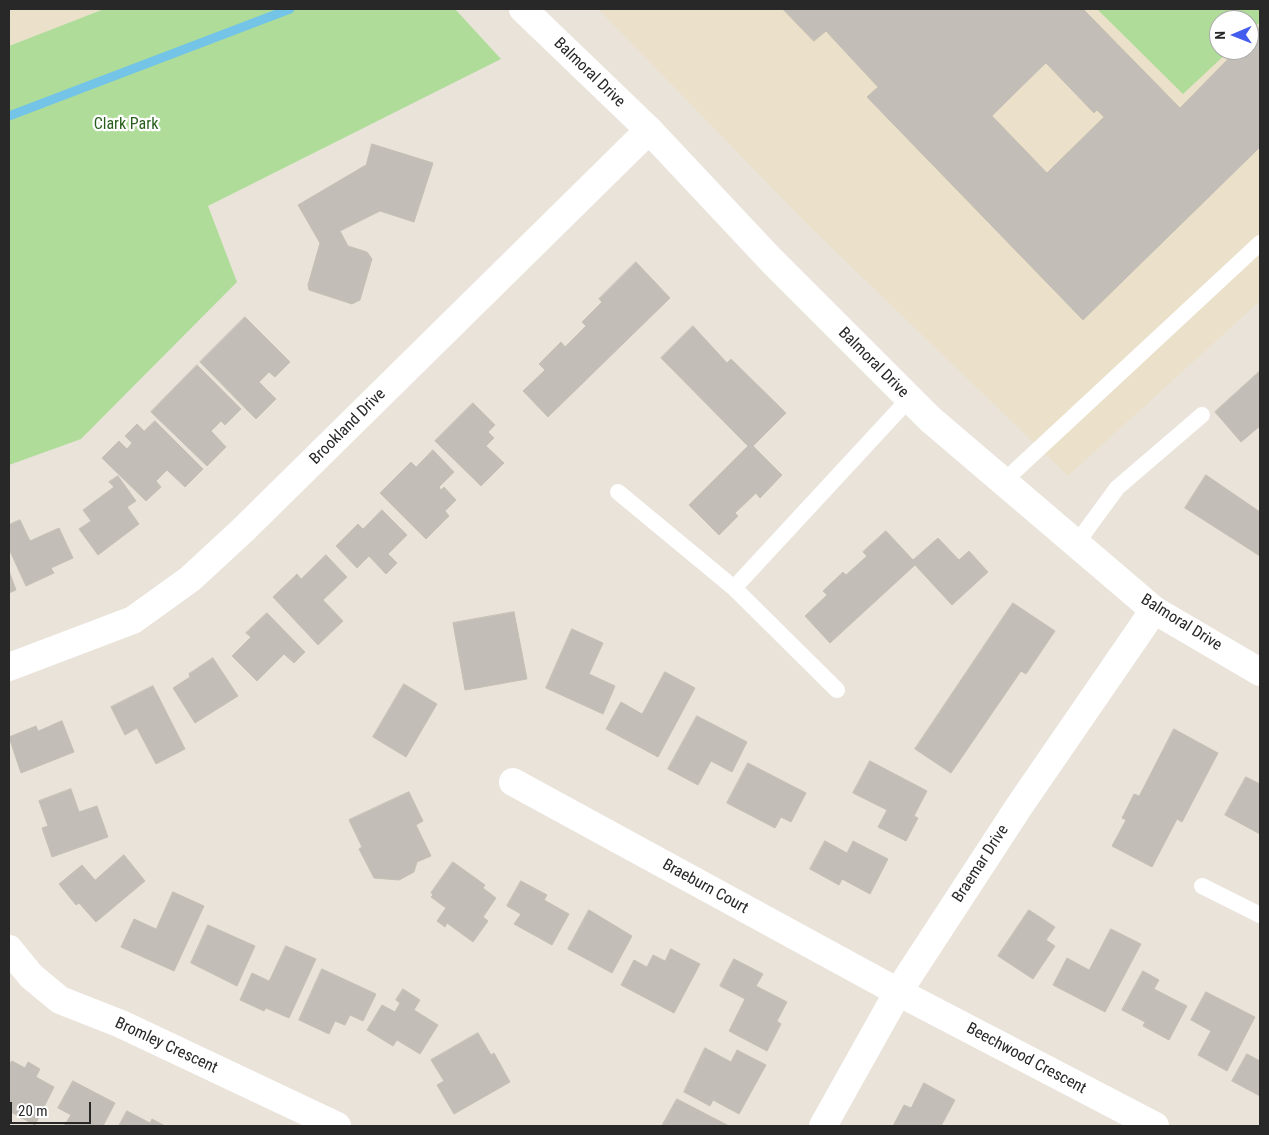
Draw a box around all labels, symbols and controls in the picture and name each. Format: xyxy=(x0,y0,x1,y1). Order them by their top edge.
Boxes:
north arrow xyxy=(1209,10,1259,60)
text: N xyxy=(1212,31,1228,40)
street label: Balmoral Drive xyxy=(549,34,629,112)
park label: Clark Park xyxy=(94,115,158,135)
street label: Balmoral Drive xyxy=(834,324,912,402)
street label: Brookland Drive xyxy=(306,385,390,469)
street label: Balmoral Drive xyxy=(1137,591,1225,655)
street label: Braemar Drive xyxy=(949,822,1013,906)
street label: Braeburn Court xyxy=(659,856,751,918)
street label: Bromley Crescent xyxy=(112,1014,220,1078)
street label: Beechwood Crescent xyxy=(963,1019,1089,1099)
scale bar xyxy=(12,1092,94,1124)
text: 20 m xyxy=(18,1102,48,1120)

